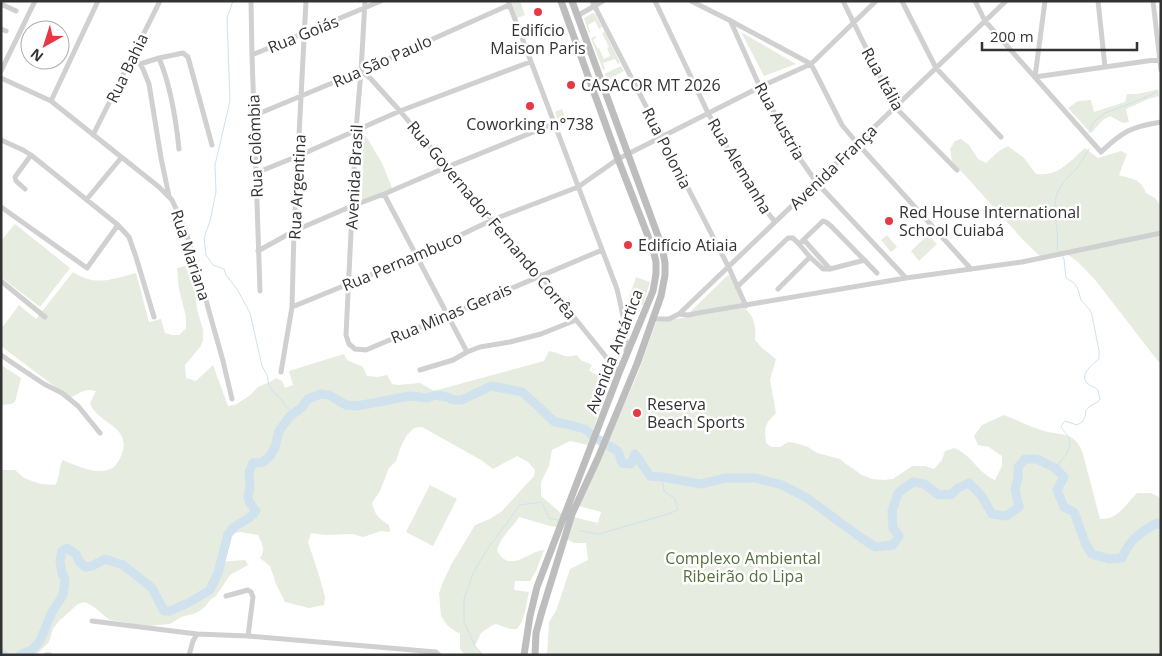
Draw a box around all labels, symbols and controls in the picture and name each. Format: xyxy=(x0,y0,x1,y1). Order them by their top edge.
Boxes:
marker: Edifício Maison Paris xyxy=(532,6,544,18)
street label: Rua Goiás xyxy=(264,10,342,58)
place label: Edifício Maison Paris xyxy=(490,19,586,59)
north arrow xyxy=(20,20,70,70)
scale bar xyxy=(982,20,1137,52)
text: 200 m xyxy=(990,26,1034,46)
street label: Rua São Paulo xyxy=(329,29,435,93)
street label: Rua Bahia xyxy=(101,30,153,106)
street label: Rua Itália xyxy=(857,44,909,114)
text: N xyxy=(26,45,47,66)
place label: CASACOR MT 2026 xyxy=(581,74,721,96)
street label: Rua Austria xyxy=(750,78,810,164)
marker: CASACOR MT 2026 xyxy=(565,79,577,91)
street label: Rua Colômbia xyxy=(242,94,268,198)
marker: Coworking n°738 xyxy=(524,100,536,112)
street label: Rua Polonia xyxy=(637,104,697,192)
place label: Coworking n°738 xyxy=(466,113,594,135)
street label: Rua Alemanha xyxy=(703,114,777,218)
street label: Rua Governador Fernando Corrêa xyxy=(402,116,582,324)
street label: Avenida França xyxy=(784,120,882,214)
street label: Avenida Brasil xyxy=(340,124,368,230)
street label: Rua Argentina xyxy=(283,134,311,240)
place label: Red House International School Cuiabá xyxy=(899,201,1080,241)
street label: Rua Mariana xyxy=(166,207,216,303)
marker: Red House International School Cuiabá xyxy=(883,215,895,227)
street label: Rua Pernambuco xyxy=(339,226,465,296)
place label: Edifício Atiaia xyxy=(638,234,737,256)
marker: Edifício Atiaia xyxy=(622,239,634,251)
street label: Rua Minas Gerais xyxy=(387,278,515,348)
street label: Avenida Antártica xyxy=(580,286,648,416)
place label: Reserva Beach Sports xyxy=(647,393,745,433)
marker: Reserva Beach Sports xyxy=(631,407,643,419)
park label: Complexo Ambiental Ribeirão do Lipa xyxy=(665,547,821,587)

